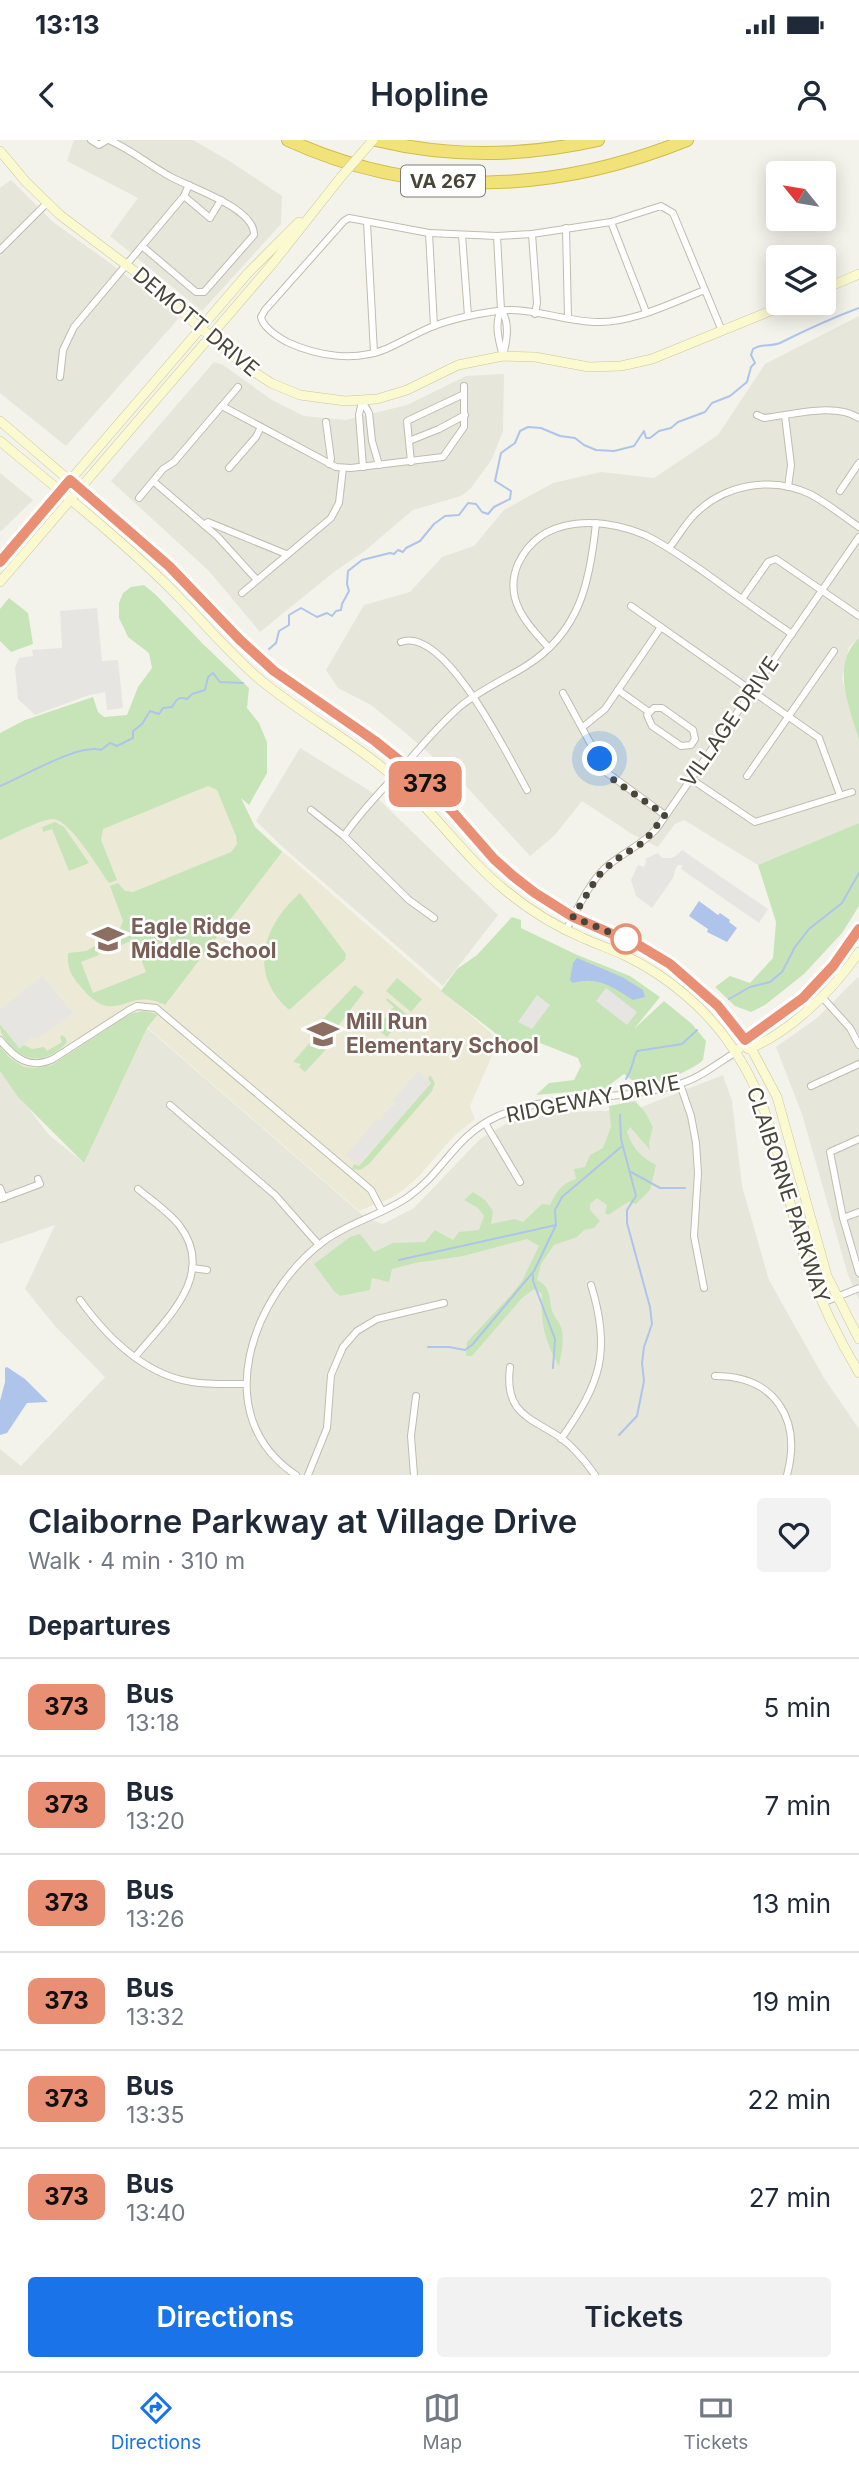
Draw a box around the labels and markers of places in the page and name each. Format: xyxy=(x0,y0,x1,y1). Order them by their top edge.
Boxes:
place label: Eagle Ridge Middle School xyxy=(131,914,277,963)
school or university icon: Eagle Ridge Middle School xyxy=(91,922,125,956)
unlabelled marker xyxy=(611,924,641,954)
place label: Mill Run Elementary School xyxy=(346,1009,539,1058)
school or university icon: Mill Run Elementary School xyxy=(306,1017,340,1051)

